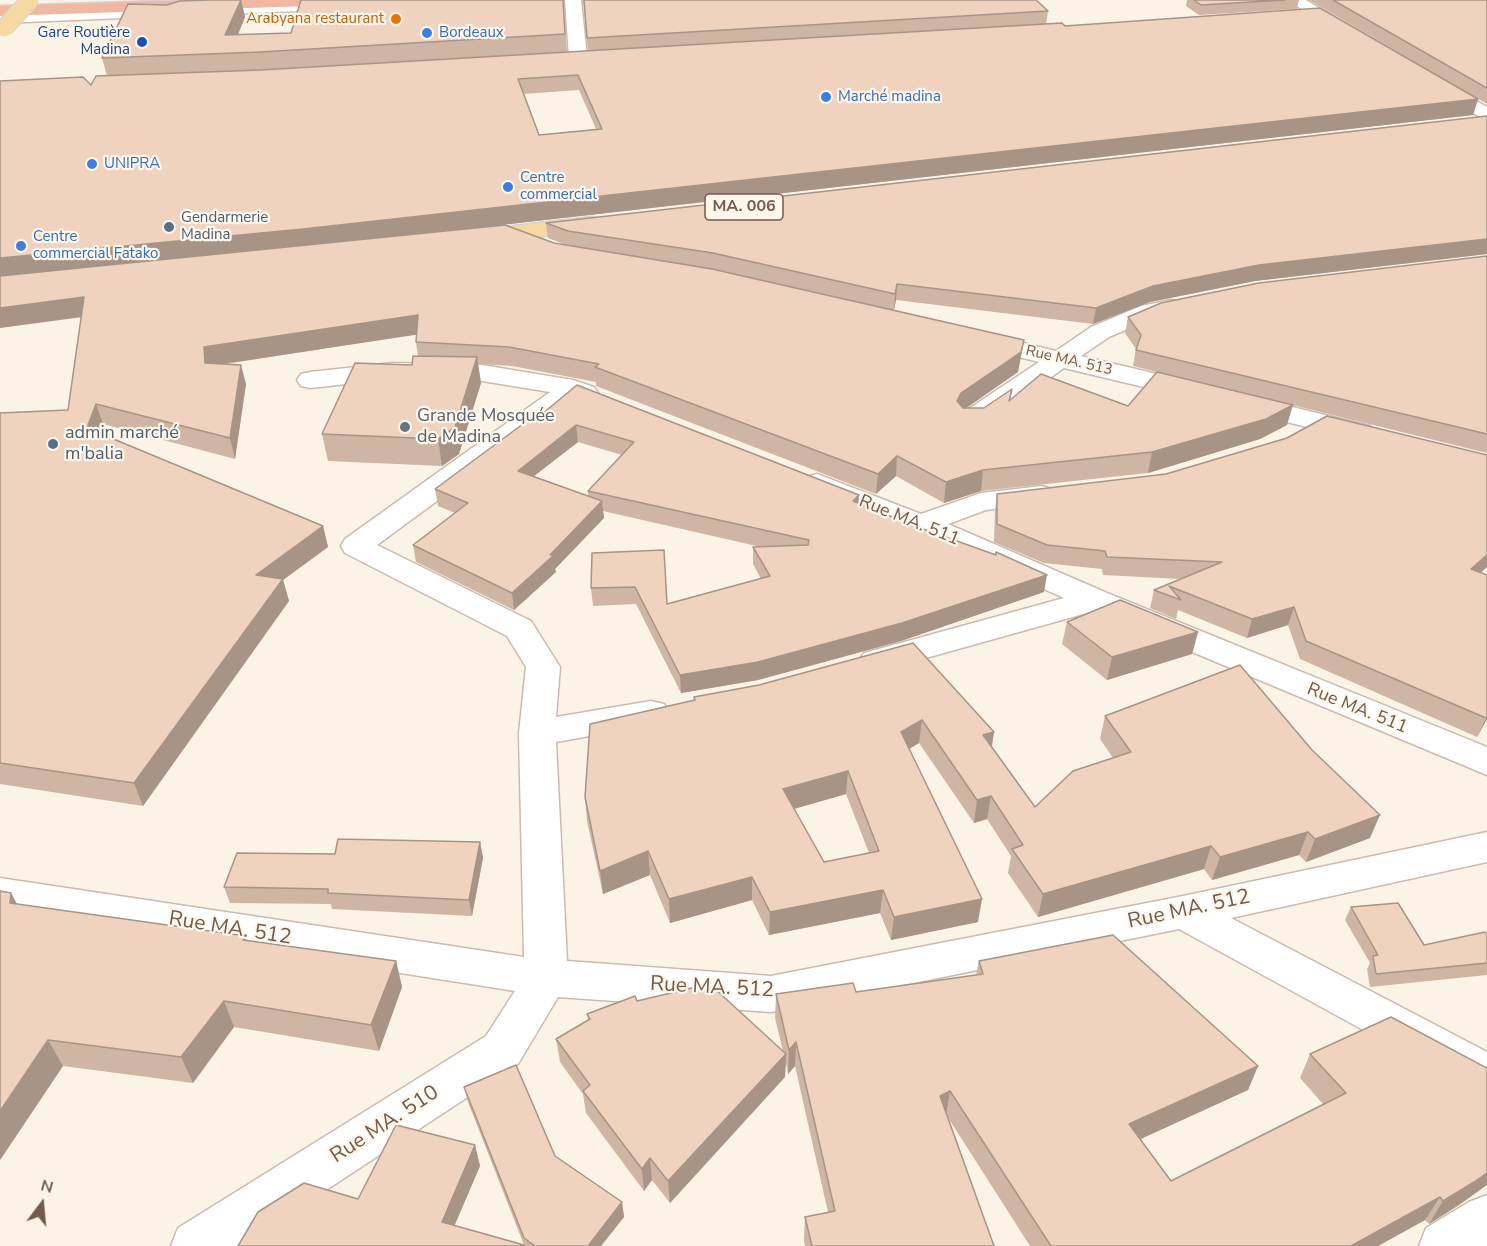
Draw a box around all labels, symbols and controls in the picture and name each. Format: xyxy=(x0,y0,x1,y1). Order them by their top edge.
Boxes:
place label: Arabyana restaurant xyxy=(246,10,384,28)
marker: Arabyana restaurant xyxy=(389,12,403,26)
place label: Gare Routière Madina xyxy=(37,24,130,59)
place label: Bordeaux xyxy=(439,24,504,42)
marker: Bordeaux xyxy=(420,26,434,40)
marker: Gare Routière Madina xyxy=(135,35,149,49)
place label: Marché madina xyxy=(838,88,941,106)
marker: Marché madina xyxy=(819,90,833,104)
place label: UNIPRA xyxy=(104,155,160,173)
marker: UNIPRA xyxy=(85,157,99,171)
place label: Centre commercial xyxy=(520,169,597,204)
marker: Centre commercial xyxy=(501,180,515,194)
road number: MA. 006 xyxy=(705,194,783,220)
place label: Gendarmerie Madina xyxy=(181,209,268,244)
marker: Gendarmerie Madina xyxy=(162,220,176,234)
place label: Centre commercial Fatako xyxy=(33,228,158,263)
marker: Centre commercial Fatako xyxy=(14,239,28,253)
street label: Rue MA. 513 xyxy=(1024,342,1114,380)
place label: Grande Mosquée de Madina xyxy=(417,406,555,448)
marker: Grande Mosquée de Madina xyxy=(398,420,412,434)
place label: admin marché m'balia xyxy=(65,423,179,466)
marker: admin marché m'balia xyxy=(46,437,60,451)
street label: Rue MA. 511 xyxy=(856,491,962,551)
street label: Rue MA. 511 xyxy=(1304,679,1410,739)
street label: Rue MA. 512 xyxy=(1126,885,1252,935)
street label: Rue MA. 512 xyxy=(167,907,293,951)
street label: Rue MA. 512 xyxy=(649,972,775,1004)
street label: Rue MA. 510 xyxy=(326,1081,444,1169)
north arrow xyxy=(12,1174,72,1234)
text: N xyxy=(38,1174,56,1199)

